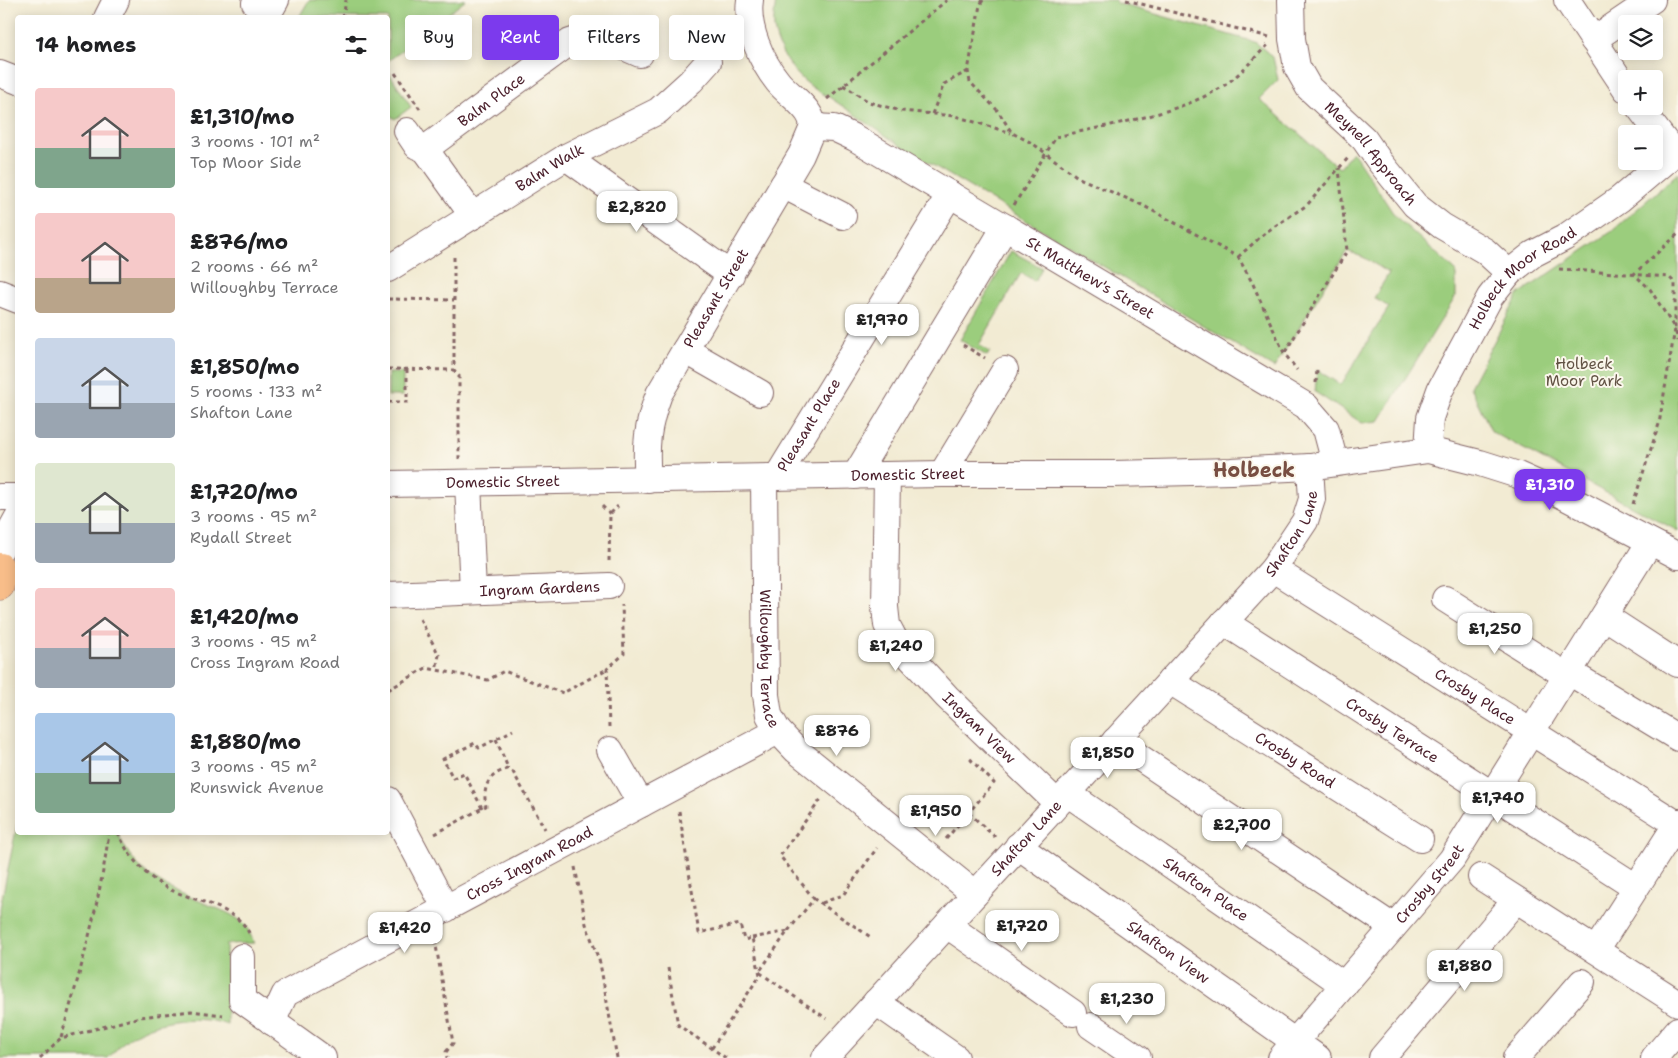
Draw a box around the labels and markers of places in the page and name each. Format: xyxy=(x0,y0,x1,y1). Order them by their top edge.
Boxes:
pin: £2,820 xyxy=(596,190,678,233)
pin: £1,970 xyxy=(841,304,923,346)
pin: £1,310 xyxy=(1509,468,1591,511)
pin: £1,250 xyxy=(1454,612,1536,655)
pin: £1,240 xyxy=(855,630,937,672)
pin: £876 xyxy=(807,714,867,757)
pin: £1,850 xyxy=(1067,736,1149,779)
pin: £1,740 xyxy=(1457,782,1539,824)
pin: £1,950 xyxy=(895,794,977,837)
pin: £2,700 xyxy=(1201,808,1283,851)
pin: £1,720 xyxy=(981,910,1063,952)
pin: £1,420 xyxy=(364,912,446,954)
pin: £1,880 xyxy=(1424,950,1506,992)
pin: £1,230 xyxy=(1086,982,1168,1025)

